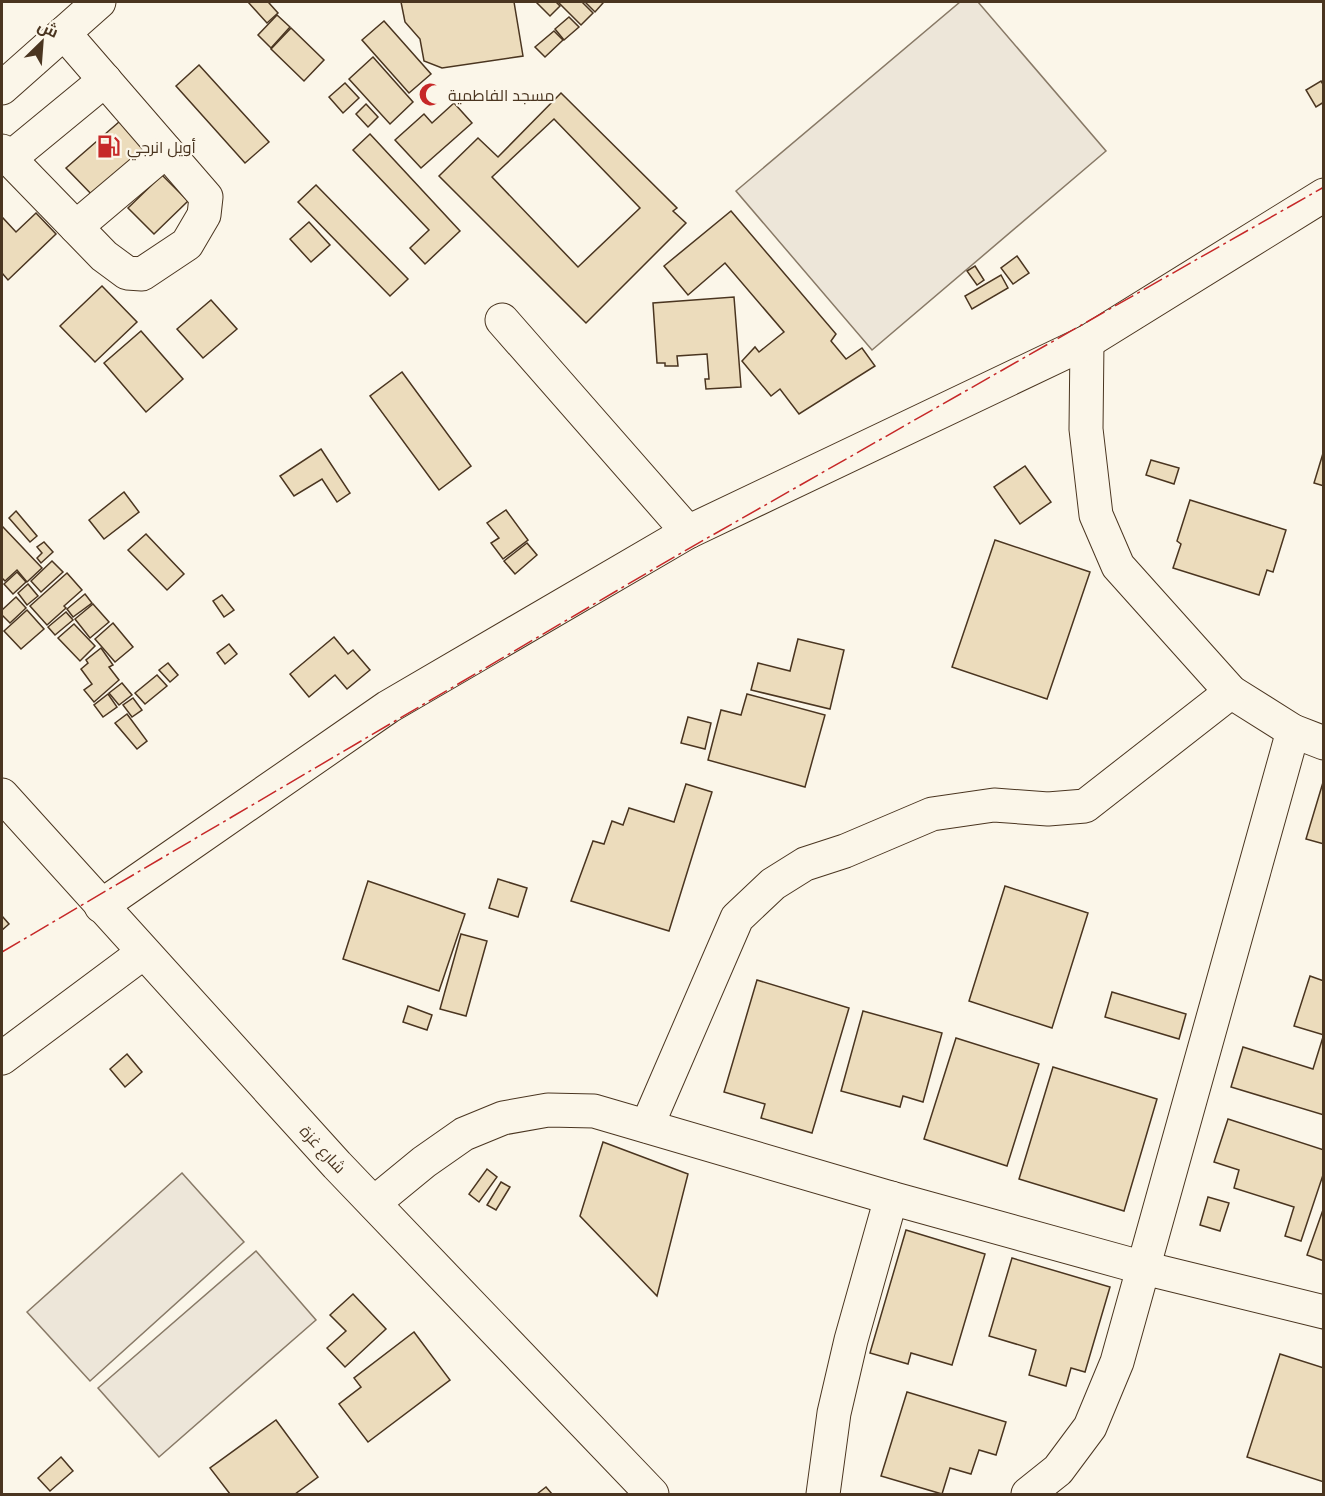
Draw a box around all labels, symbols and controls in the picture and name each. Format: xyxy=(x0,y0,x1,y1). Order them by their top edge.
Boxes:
north arrow xyxy=(12,12,72,72)
text: ش xyxy=(35,16,61,42)
mosque icon: مسجد الفاطمية xyxy=(417,82,443,108)
place label: مسجد الفاطمية xyxy=(448,86,554,105)
fuel station icon: أويل انرجي xyxy=(96,134,122,160)
place label: أويل انرجي xyxy=(127,138,196,161)
street label: شارع غزة xyxy=(294,1121,350,1179)

